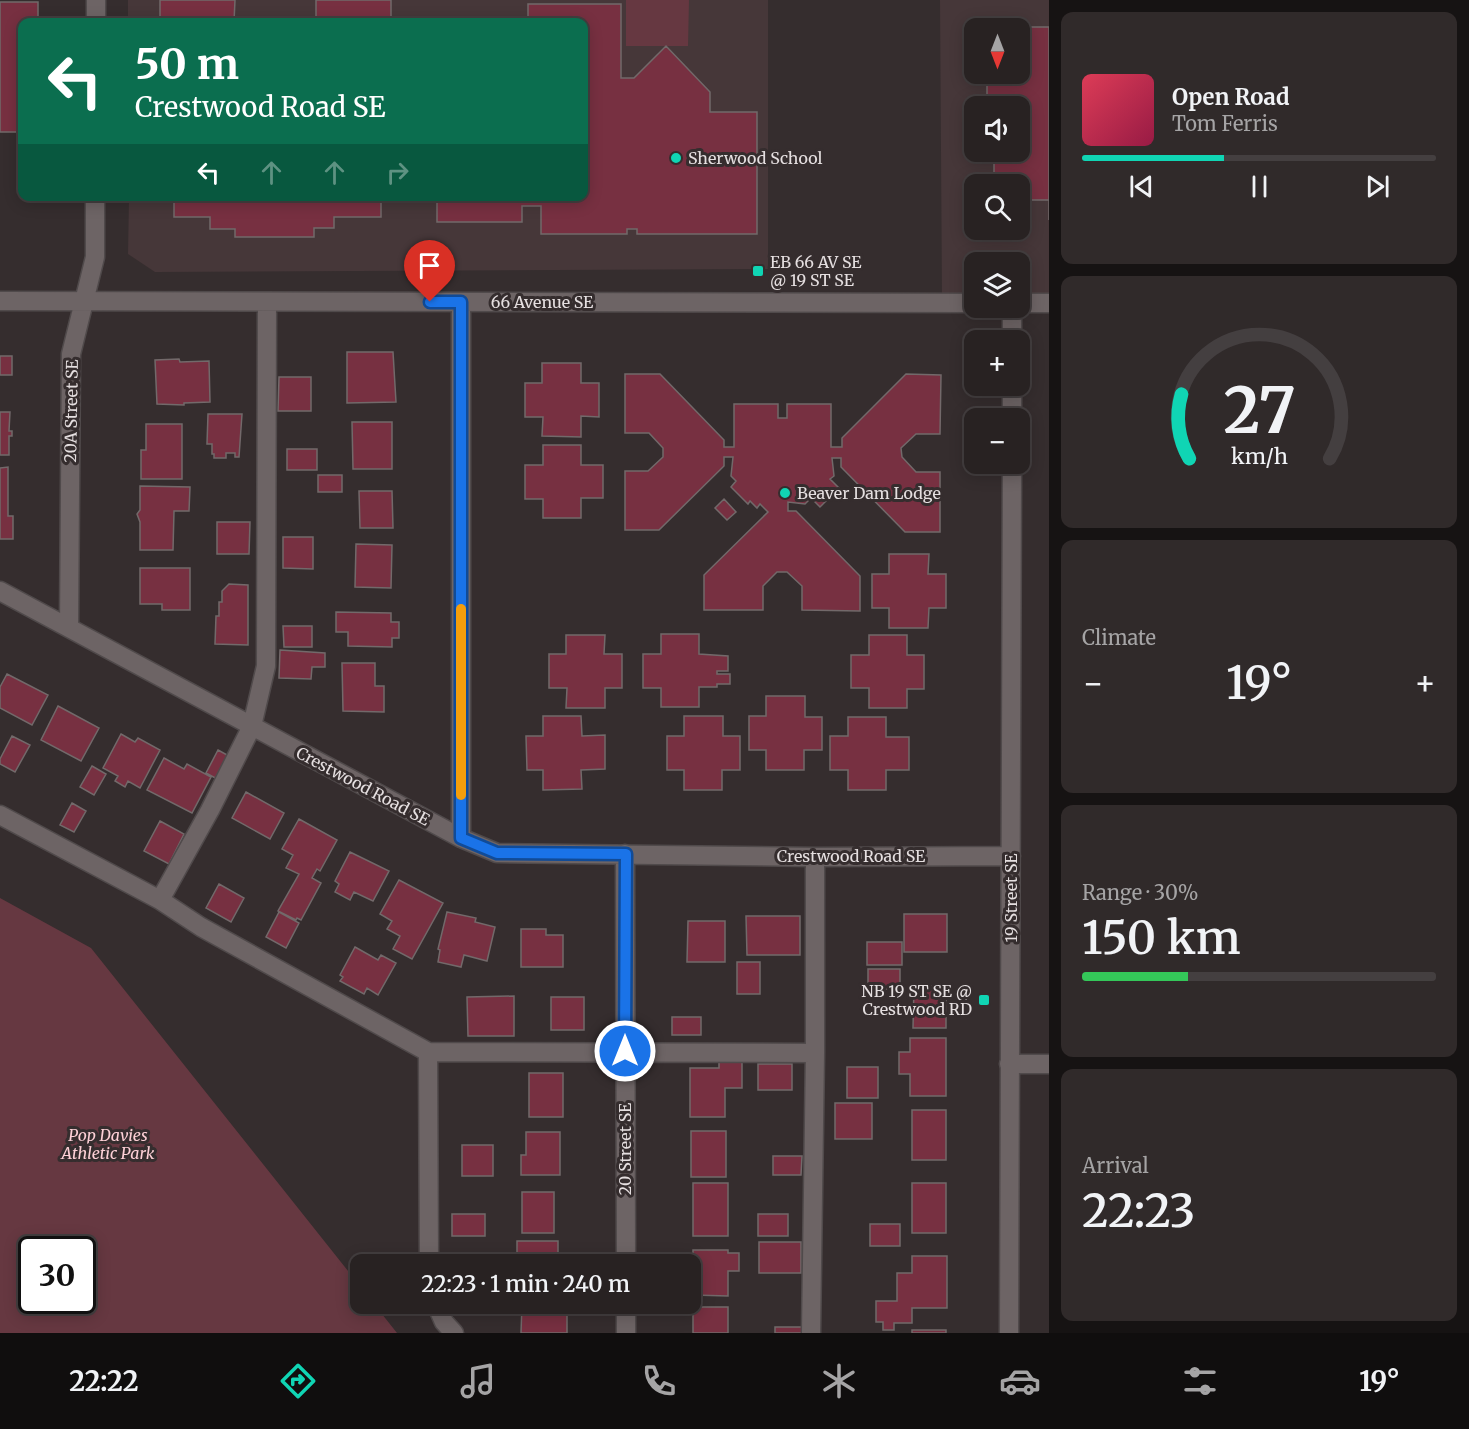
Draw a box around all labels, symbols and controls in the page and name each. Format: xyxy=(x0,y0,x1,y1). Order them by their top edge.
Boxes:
north arrow xyxy=(964,18,1030,84)
map controls xyxy=(964,18,1030,474)
text: 50 m xyxy=(135,38,239,90)
icon: left xyxy=(36,42,114,120)
text: Open Road xyxy=(1172,83,1290,111)
text: Crestwood Road SE xyxy=(135,90,385,124)
button: sound xyxy=(964,96,1030,162)
text: Tom Ferris xyxy=(1172,111,1278,136)
place label: Sherwood School xyxy=(688,148,822,168)
marker: Sherwood School xyxy=(669,151,683,165)
icon: left xyxy=(192,156,225,189)
icon: ahead xyxy=(255,156,288,189)
icon: ahead xyxy=(318,156,351,189)
icon: right xyxy=(381,156,414,189)
icon: previous xyxy=(1125,170,1158,203)
icon: pause xyxy=(1243,170,1276,203)
icon: next xyxy=(1361,170,1394,203)
button: search xyxy=(964,174,1030,240)
pin xyxy=(404,240,455,302)
icon: arrive xyxy=(413,249,446,282)
place label: EB 66 AV SE @ 19 ST SE xyxy=(770,252,862,290)
button: layers xyxy=(964,252,1030,318)
marker: EB 66 AV SE @ 19 ST SE xyxy=(751,264,765,278)
street label: 66 Avenue SE xyxy=(491,292,594,312)
button: + xyxy=(964,330,1030,396)
street label: 20A Street SE xyxy=(60,358,82,463)
text: 27 xyxy=(1223,372,1295,450)
button: − xyxy=(964,408,1030,474)
text: km/h xyxy=(1231,444,1287,471)
place label: Beaver Dam Lodge xyxy=(797,483,941,503)
marker: Beaver Dam Lodge xyxy=(778,486,792,500)
text: Climate xyxy=(1082,625,1156,650)
text: 19° xyxy=(1226,655,1292,711)
text: − xyxy=(1082,663,1104,704)
text: + xyxy=(1414,663,1436,704)
street label: Crestwood Road SE xyxy=(293,742,434,830)
street label: Crestwood Road SE xyxy=(777,846,926,866)
street label: 19 Street SE xyxy=(1001,853,1021,942)
text: Range · 30% xyxy=(1082,880,1198,905)
text: 150 km xyxy=(1082,910,1241,966)
place label: NB 19 ST SE @ Crestwood RD xyxy=(861,981,972,1019)
marker: NB 19 ST SE @ Crestwood RD xyxy=(977,993,991,1007)
position arrow xyxy=(593,1019,657,1083)
street label: 20 Street SE xyxy=(615,1102,635,1195)
park label: Pop Davies Athletic Park xyxy=(60,1125,155,1163)
text: Arrival xyxy=(1082,1153,1149,1178)
text: 22:23 xyxy=(1082,1183,1195,1239)
speed limit sign: 30 xyxy=(18,1236,96,1314)
text: 22:23 · 1 min · 240 m xyxy=(421,1270,630,1298)
icon: directions xyxy=(277,1360,319,1402)
icon: music xyxy=(457,1360,499,1402)
icon: phone xyxy=(638,1360,680,1402)
icon: climate xyxy=(818,1360,860,1402)
icon: car xyxy=(999,1360,1041,1402)
icon: filters xyxy=(1179,1360,1221,1402)
text: 22:22 xyxy=(69,1364,139,1398)
text: 19° xyxy=(1359,1364,1400,1398)

